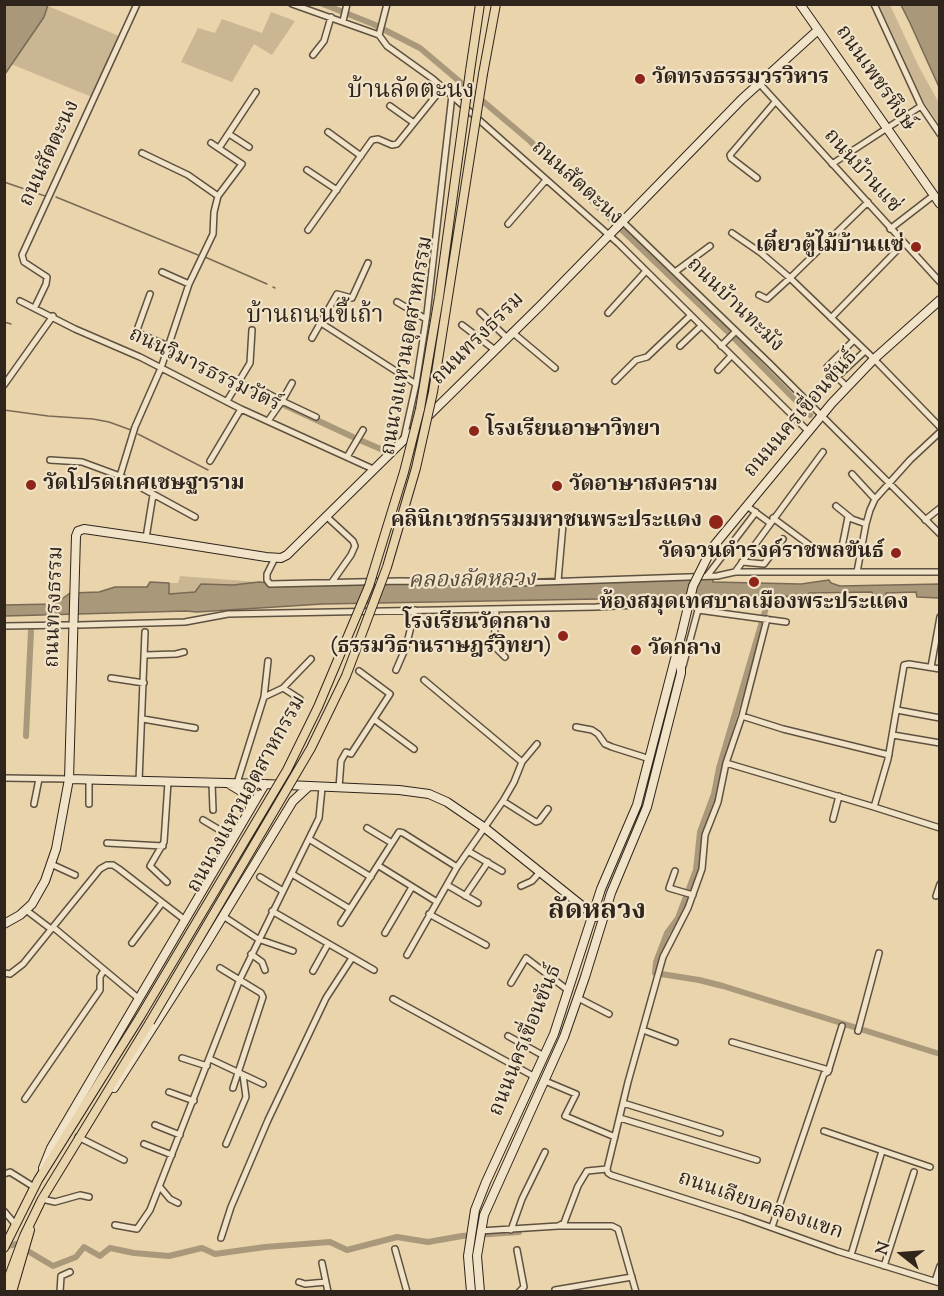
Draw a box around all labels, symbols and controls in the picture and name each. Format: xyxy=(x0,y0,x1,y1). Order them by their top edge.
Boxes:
street label: ถนนเพชรหึงษ์ xyxy=(828,21,920,137)
place label: วัดทรงธรรมวรวิหาร xyxy=(652,66,829,92)
marker: วัดทรงธรรมวรวิหาร xyxy=(633,72,647,86)
district label: บ้านลัดตะนง xyxy=(347,79,475,107)
street label: ถนนสัตตะนง xyxy=(15,97,87,211)
street label: ถนนบ้านแซ่ xyxy=(817,125,905,219)
street label: ถนนสัตตะนง xyxy=(525,136,627,232)
street label: ถนนวงแหวนอุตสาหกรรม xyxy=(377,234,441,458)
place label: เตี๋ยวตู้ไม้บ้านแซ่ xyxy=(756,234,904,260)
marker: เตี๋ยวตู้ไม้บ้านแซ่ xyxy=(909,240,923,254)
street label: ถนนบ้านทะมัง xyxy=(680,253,788,359)
street label: ถนนทรงธรรม xyxy=(427,288,531,392)
district label: บ้านถนนขี้เถ้า xyxy=(246,304,384,332)
street label: ถนนวิมารธรรมวัตร์ xyxy=(124,323,284,419)
street label: ถนนนครเขื่อนขันธ์ xyxy=(740,346,864,484)
place label: โรงเรียนอาษาวิทยา xyxy=(486,418,661,444)
marker: โรงเรียนอาษาวิทยา xyxy=(467,424,481,438)
place label: วัดโปรดเกศเชษฐาราม xyxy=(43,472,245,498)
place label: วัดอาษาสงคราม xyxy=(569,473,718,499)
marker: วัดโปรดเกศเชษฐาราม xyxy=(24,478,38,492)
marker: วัดอาษาสงคราม xyxy=(550,479,564,493)
place label: คลินิกเวชกรรมมหาชนพระประแดง xyxy=(391,509,702,535)
marker: คลินิกเวชกรรมมหาชนพระประแดง xyxy=(707,513,725,531)
place label: วัดจวนดำรงค์ราชพลขันธ์ xyxy=(658,540,884,566)
street label: ถนนทรงธรรม xyxy=(41,546,71,668)
marker: วัดจวนดำรงค์ราชพลขันธ์ xyxy=(889,546,903,560)
water label: คลองลัดหลวง xyxy=(408,568,536,596)
marker: ห้องสมุดเทศบาลเมืองพระประแดง xyxy=(747,575,761,589)
place label: ห้องสมุดเทศบาลเมืองพระประแดง xyxy=(600,591,908,617)
place label: โรงเรียนวัดกลาง (ธรรมวิธานราษฎร์วิทยา) xyxy=(330,611,551,661)
marker: โรงเรียนวัดกลาง (ธรรมวิธานราษฎร์วิทยา) xyxy=(556,629,570,643)
place label: วัดกลาง xyxy=(648,637,722,663)
marker: วัดกลาง xyxy=(629,643,643,657)
street label: ถนนวงแหวนอุตสาหกรรม xyxy=(183,692,313,898)
district label: ลัดหลวง xyxy=(548,897,646,929)
street label: ถนนนครเขื่อนขันธ์ xyxy=(485,962,569,1120)
street label: ถนนเลียบคลองแขก xyxy=(674,1167,846,1247)
north arrow xyxy=(872,1224,932,1284)
text: N xyxy=(871,1239,897,1258)

